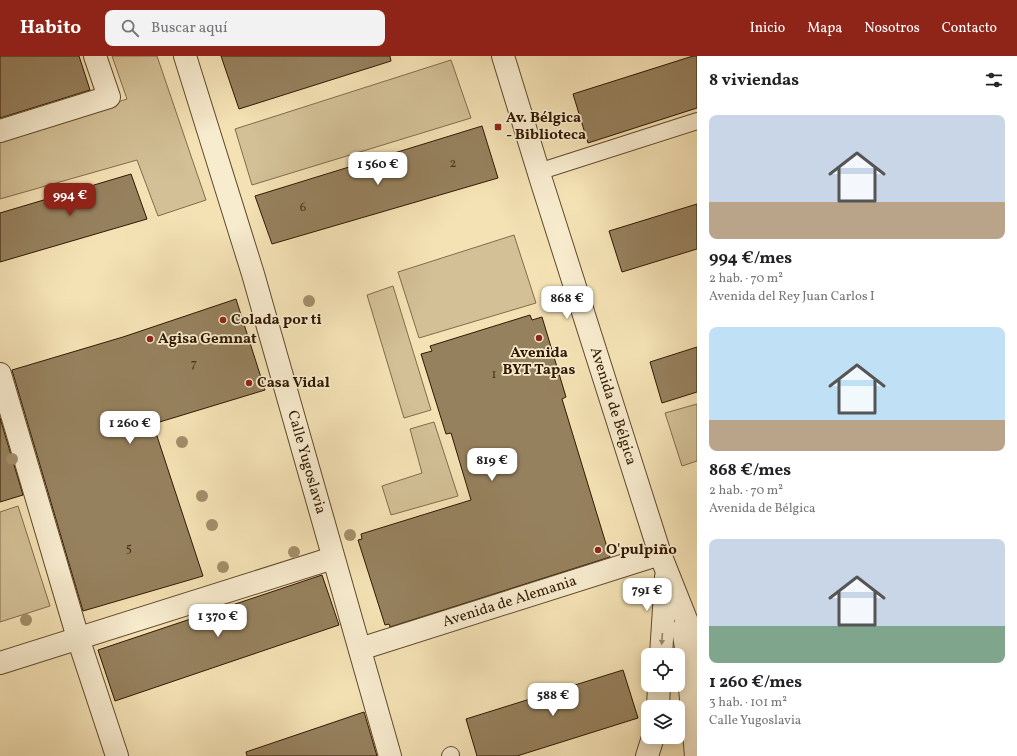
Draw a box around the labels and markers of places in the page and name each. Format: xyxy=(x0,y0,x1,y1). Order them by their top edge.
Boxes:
place label: Av. Bélgica - Biblioteca xyxy=(506,108,586,146)
marker: Av. Bélgica - Biblioteca xyxy=(493,122,503,132)
pin: 1 560 € xyxy=(341,152,415,186)
pin: 994 € xyxy=(42,183,98,217)
pin: 868 € xyxy=(539,286,595,320)
place label: Colada por ti xyxy=(231,310,322,331)
marker: Colada por ti xyxy=(218,315,228,325)
place label: Agisa Gemnat xyxy=(158,329,257,350)
marker: Avenida BYT Tapas xyxy=(534,333,544,343)
marker: Agisa Gemnat xyxy=(145,334,155,344)
place label: Avenida BYT Tapas xyxy=(503,343,575,381)
place label: Casa Vidal xyxy=(257,373,330,394)
marker: Casa Vidal xyxy=(244,378,254,388)
pin: 1 260 € xyxy=(93,411,167,445)
pin: 819 € xyxy=(464,448,520,482)
place label: O'pulpiño xyxy=(606,540,677,561)
marker: O'pulpiño xyxy=(593,545,603,555)
pin: 791 € xyxy=(619,578,675,612)
pin: 1 370 € xyxy=(181,604,255,638)
pin: 588 € xyxy=(525,683,581,717)

